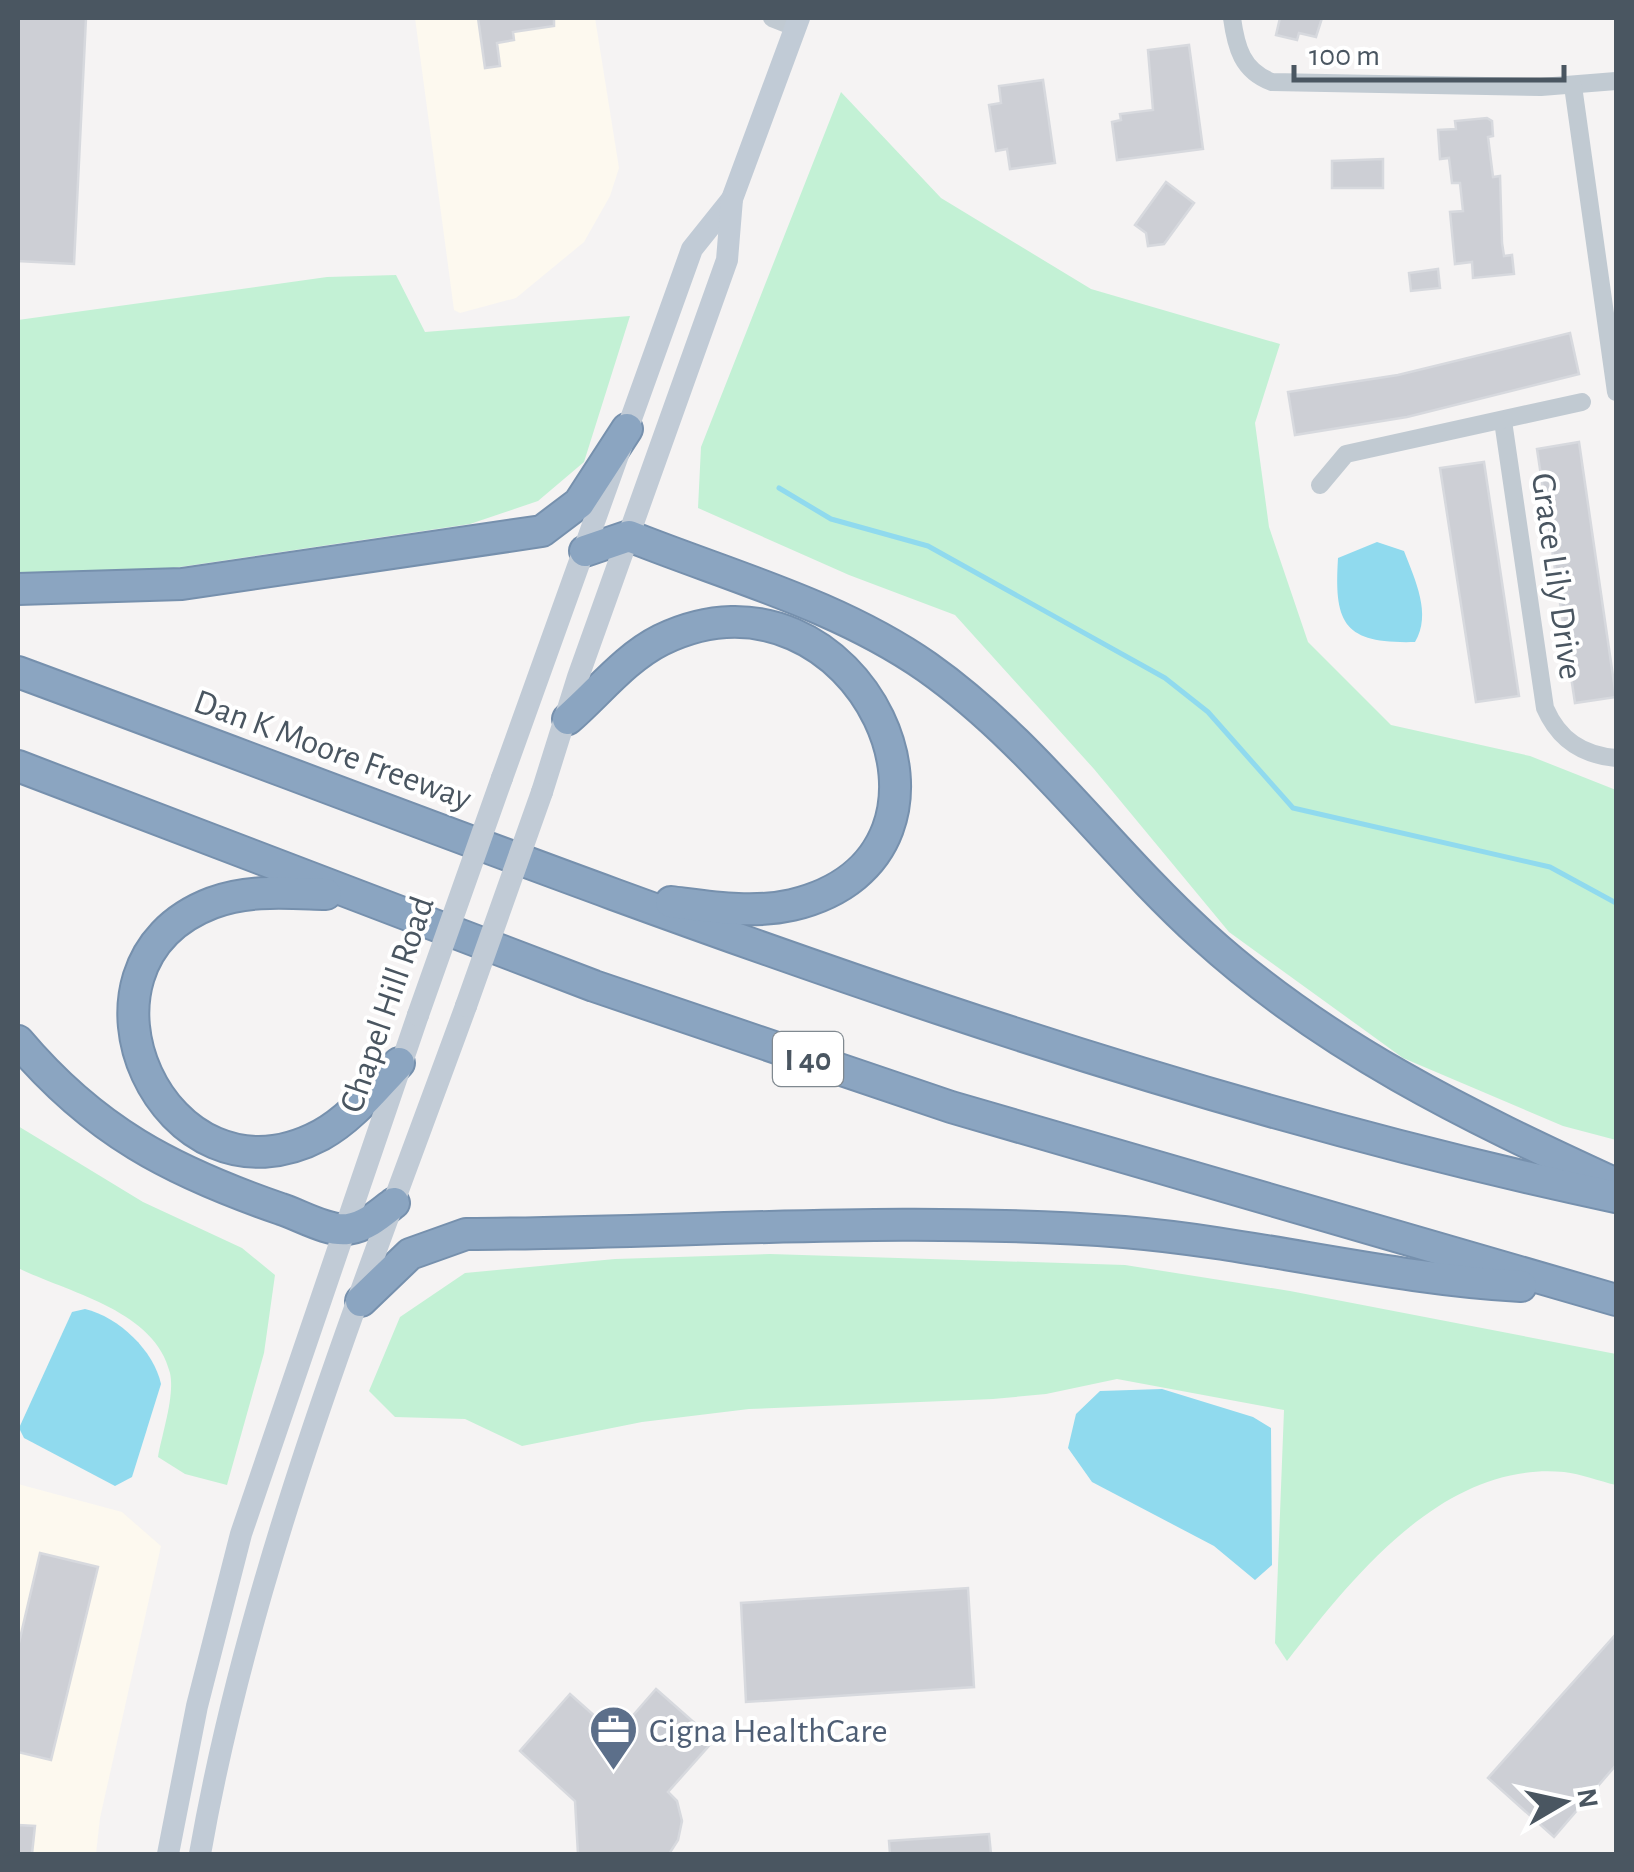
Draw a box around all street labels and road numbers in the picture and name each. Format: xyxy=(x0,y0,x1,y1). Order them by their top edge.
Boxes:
street label: Grace Lily Drive xyxy=(1525,471,1588,682)
street label: Dan K Moore Freeway xyxy=(189,684,476,817)
street label: Chapel Hill Road xyxy=(334,892,441,1117)
road number: I 40 xyxy=(773,1032,843,1086)

